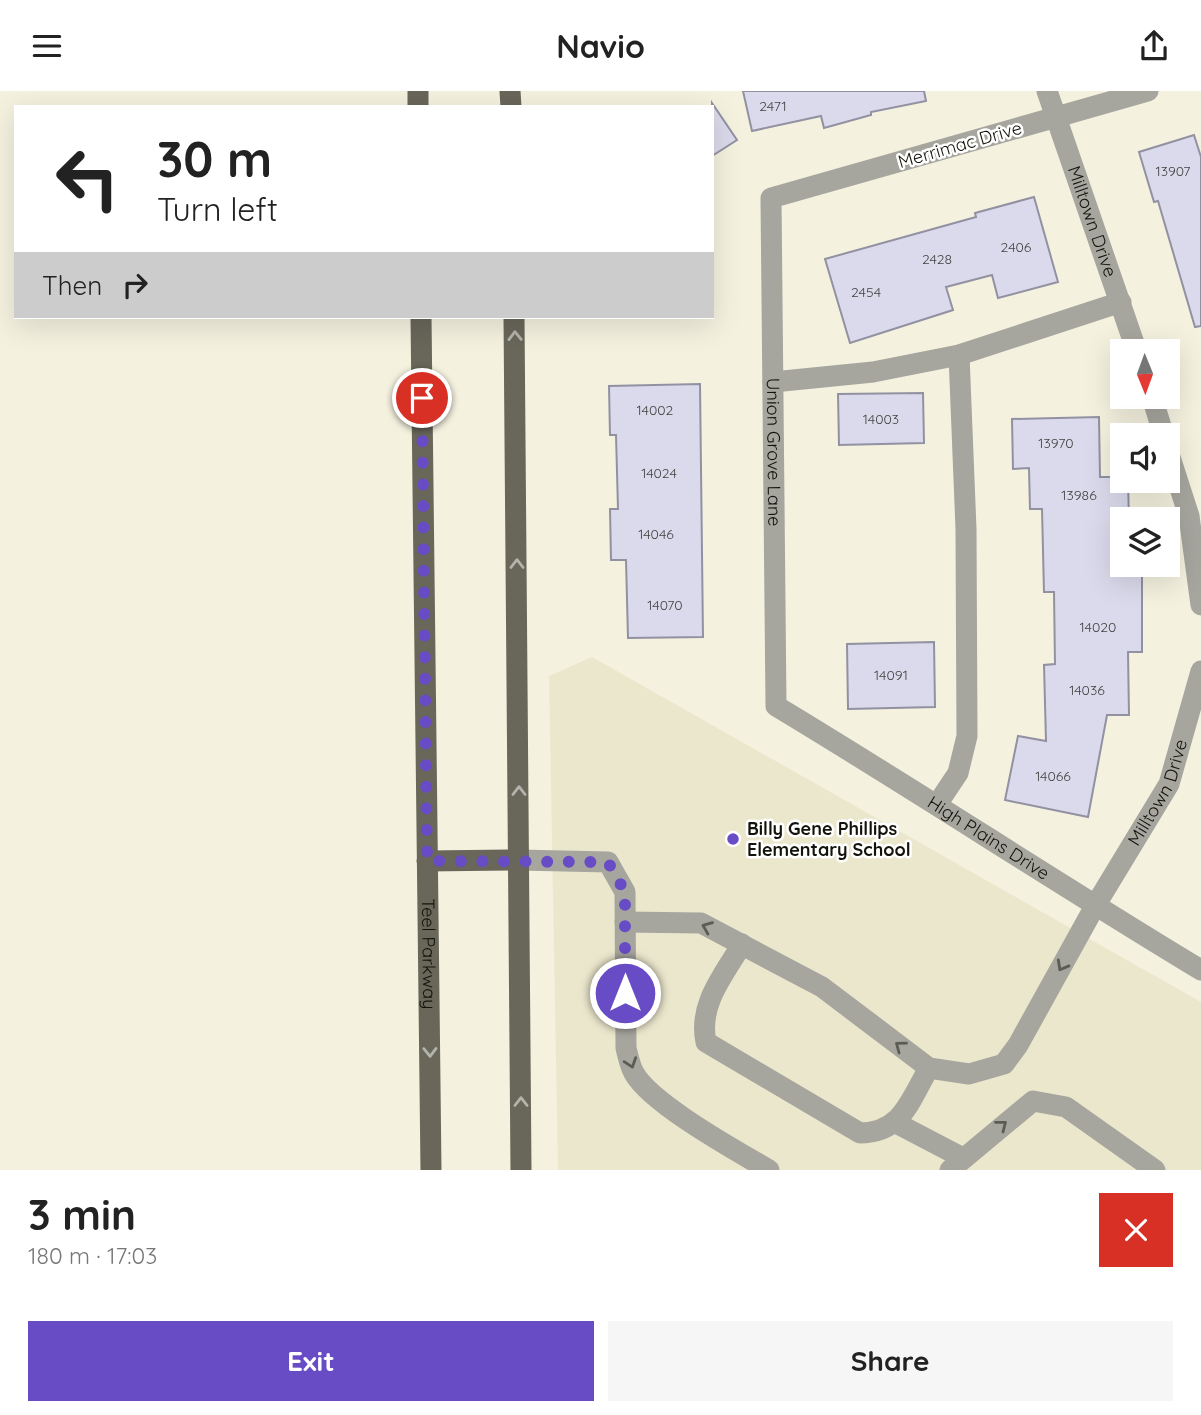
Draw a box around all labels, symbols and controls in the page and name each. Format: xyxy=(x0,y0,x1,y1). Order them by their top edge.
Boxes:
text: Navio xyxy=(556,26,645,66)
icon: menu xyxy=(28,27,66,65)
icon: share xyxy=(1135,27,1173,65)
house number: 2471 xyxy=(759,97,787,115)
street label: Merrimac Drive xyxy=(895,116,1024,173)
text: 30 m xyxy=(157,128,272,189)
icon: left xyxy=(42,133,133,224)
house number: 13907 xyxy=(1155,162,1191,180)
street label: Milltown Drive xyxy=(1063,163,1122,280)
text: Turn left xyxy=(157,189,278,229)
house number: 2406 xyxy=(1001,238,1032,256)
house number: 2428 xyxy=(922,250,952,268)
icon: right xyxy=(116,266,154,304)
text: Then xyxy=(42,269,102,302)
house number: 2454 xyxy=(851,283,881,301)
one-way arrow xyxy=(507,331,522,342)
north arrow xyxy=(1110,339,1180,409)
map controls xyxy=(1110,339,1180,577)
pin xyxy=(392,368,452,428)
street label: Union Grove Lane xyxy=(762,378,786,527)
icon: arrive xyxy=(403,379,441,417)
house number: 14002 xyxy=(637,401,674,419)
house number: 14003 xyxy=(863,410,899,428)
button: sound xyxy=(1110,423,1180,493)
house number: 13970 xyxy=(1038,434,1074,452)
house number: 14024 xyxy=(641,464,677,482)
house number: 13986 xyxy=(1061,486,1097,504)
button: layers xyxy=(1110,507,1180,577)
house number: 14046 xyxy=(638,525,674,543)
one-way arrow xyxy=(509,558,525,569)
house number: 14070 xyxy=(647,596,683,614)
house number: 14020 xyxy=(1080,618,1116,636)
house number: 14091 xyxy=(874,666,908,684)
house number: 14036 xyxy=(1069,681,1105,699)
street label: Milltown Drive xyxy=(1122,737,1192,850)
house number: 14066 xyxy=(1035,767,1071,785)
one-way arrow xyxy=(511,786,527,796)
street label: High Plains Drive xyxy=(923,790,1054,885)
place label: Billy Gene Phillips Elementary School xyxy=(747,817,911,861)
marker: Billy Gene Phillips Elementary School xyxy=(725,831,741,847)
street label: Teel Parkway xyxy=(417,898,441,1010)
one-way arrow xyxy=(702,922,714,936)
position arrow xyxy=(588,956,662,1030)
one-way arrow xyxy=(1057,958,1070,971)
one-way arrow xyxy=(895,1042,908,1054)
one-way arrow xyxy=(422,1047,437,1058)
one-way arrow xyxy=(623,1057,637,1069)
one-way arrow xyxy=(513,1096,529,1107)
one-way arrow xyxy=(994,1121,1006,1134)
text: 3 min xyxy=(28,1188,136,1241)
button: close xyxy=(1099,1193,1173,1267)
text: 180 m · 17:03 xyxy=(28,1241,157,1270)
button: Exit xyxy=(28,1321,594,1401)
button: Share xyxy=(608,1321,1173,1401)

